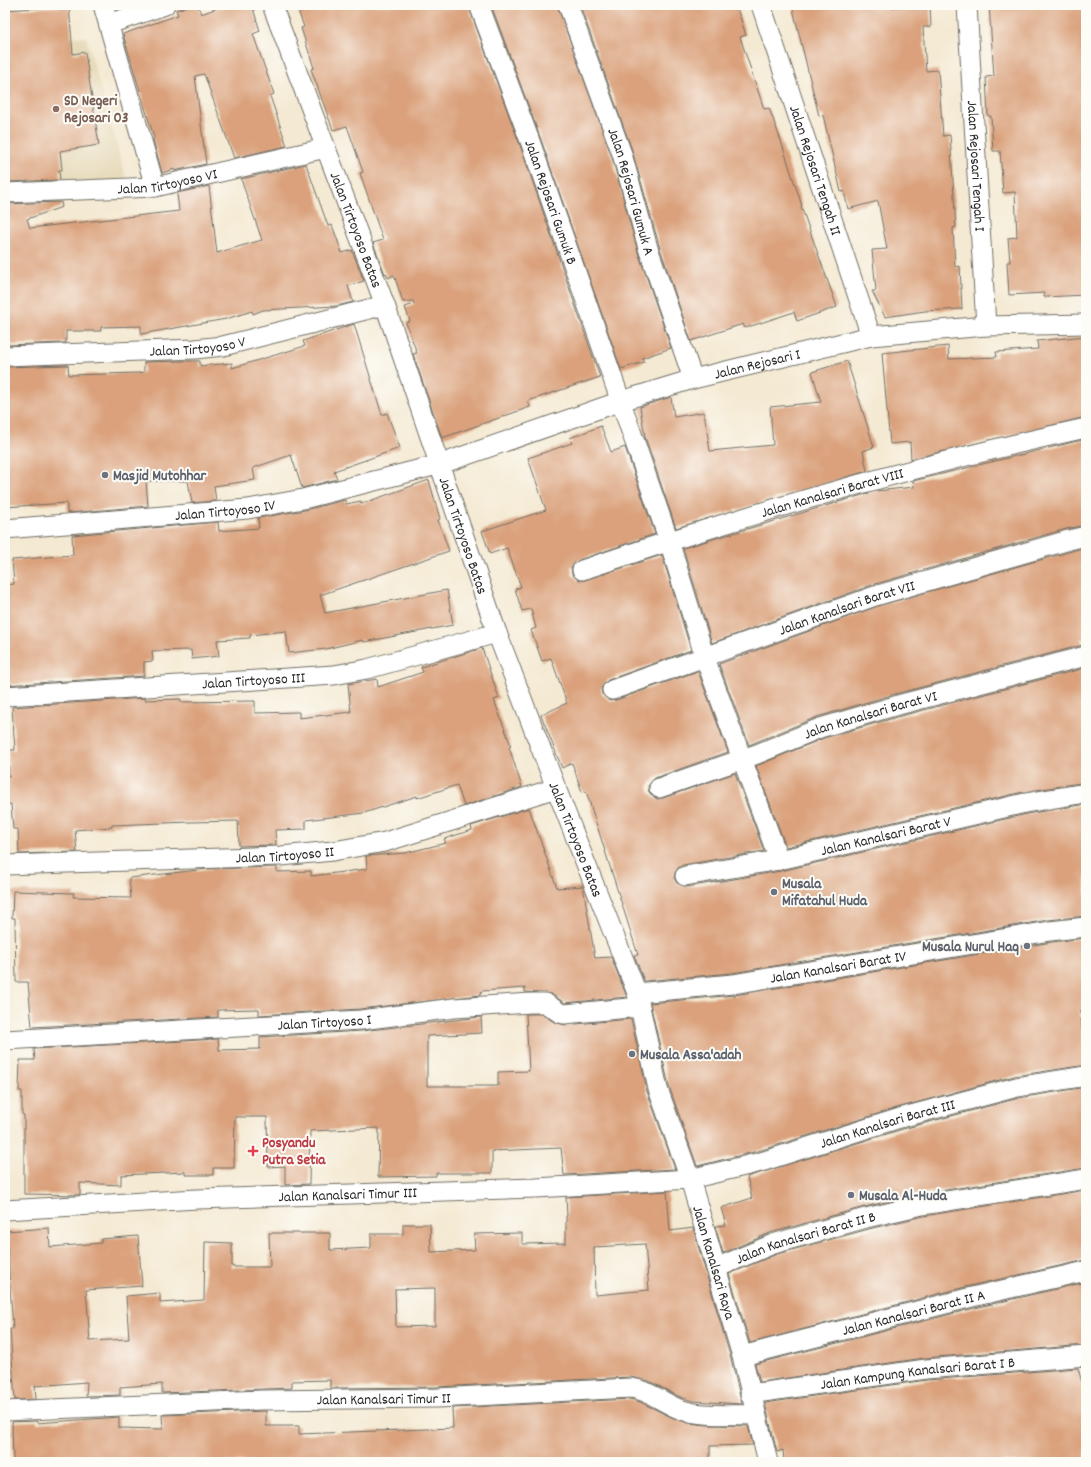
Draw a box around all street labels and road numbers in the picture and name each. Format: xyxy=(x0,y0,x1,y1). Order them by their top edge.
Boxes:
street label: Jalan Rejosari Tengah I xyxy=(960,100,989,232)
street label: Jalan Rejosari Tengah II xyxy=(782,103,846,239)
street label: Jalan Rejosari Gumuk A xyxy=(600,125,659,259)
street label: Jalan Rejosari Gumuk B xyxy=(518,137,582,268)
street label: Jalan Tirtoyoso VI xyxy=(117,164,220,201)
street label: Jalan Tirtoyoso Batas xyxy=(323,169,387,291)
street label: Jalan Tirtoyoso V xyxy=(149,331,249,364)
street label: Jalan Rejosari I xyxy=(712,344,803,386)
street label: Jalan Kanalsari Barat VIII xyxy=(759,463,907,525)
street label: Jalan Tirtoyoso Batas xyxy=(432,475,492,597)
street label: Jalan Tirtoyoso IV xyxy=(174,495,278,528)
street label: Jalan Kanalsari Barat VII xyxy=(776,576,918,642)
street label: Jalan Tirtoyoso III xyxy=(201,668,306,696)
street label: Jalan Kanalsari Barat VI xyxy=(801,686,940,746)
street label: Jalan Tirtoyoso Batas xyxy=(542,779,607,901)
street label: Jalan Kanalsari Barat V xyxy=(819,811,954,863)
street label: Jalan Tirtoyoso II xyxy=(235,842,336,870)
street label: Jalan Kanalsari Barat IV xyxy=(769,946,909,991)
street label: Jalan Tirtoyoso I xyxy=(277,1010,373,1038)
street label: Jalan Kanalsari Barat III xyxy=(818,1095,958,1156)
street label: Jalan Kanalsari Timur III xyxy=(278,1183,418,1209)
street label: Jalan Kanalsari Raya xyxy=(685,1203,740,1323)
street label: Jalan Kanalsari Barat II B xyxy=(733,1207,878,1271)
street label: Jalan Kanalsari Barat II A xyxy=(840,1285,988,1343)
street label: Jalan Kampung Kanalsari Barat I B xyxy=(819,1353,1016,1397)
street label: Jalan Kanalsari Timur II xyxy=(317,1388,452,1412)

